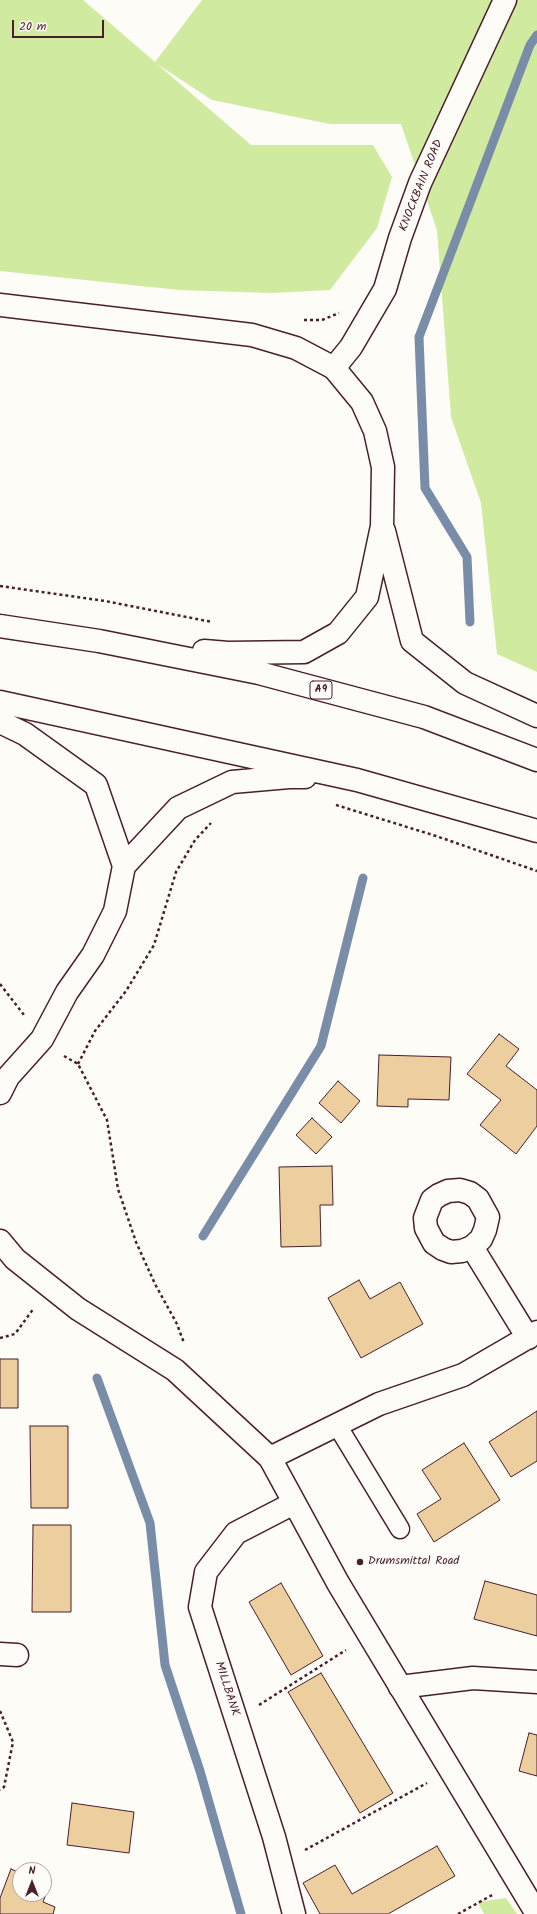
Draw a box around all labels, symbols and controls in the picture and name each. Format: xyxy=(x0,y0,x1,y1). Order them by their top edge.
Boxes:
scale bar xyxy=(14,12,106,38)
text: 20 m xyxy=(19,17,46,36)
street label: KNOCKBAIN ROAD xyxy=(397,138,447,234)
road number: A9 xyxy=(310,681,332,699)
place label: Drumsmittal Road xyxy=(368,1555,459,1569)
marker: Drumsmittal Road xyxy=(355,1557,365,1567)
street label: MILLBANK xyxy=(210,1660,242,1718)
north arrow xyxy=(12,1862,52,1902)
text: N xyxy=(29,1862,35,1880)

